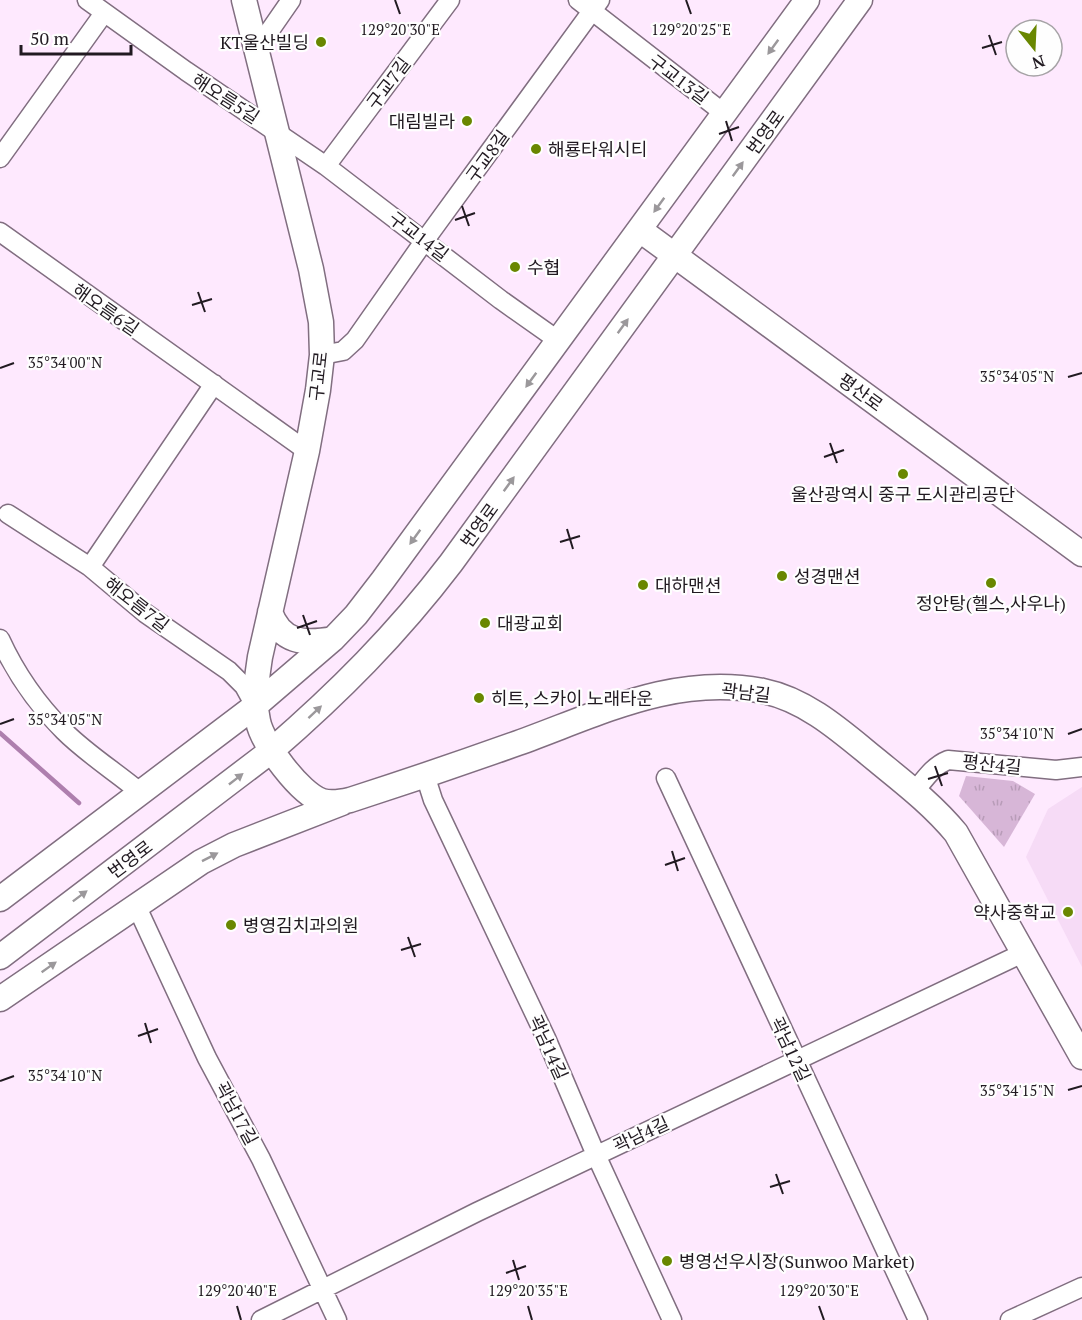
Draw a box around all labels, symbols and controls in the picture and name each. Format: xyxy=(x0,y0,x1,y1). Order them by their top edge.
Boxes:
scale bar xyxy=(21,18,130,56)
north arrow xyxy=(1004,18,1064,78)
text: 129°20'30"E xyxy=(360,19,440,39)
text: 129°20'25"E xyxy=(651,19,731,39)
text: 50 m xyxy=(30,26,70,50)
place label: KT울산빌딩 xyxy=(220,30,309,54)
marker: KT울산빌딩 xyxy=(314,35,328,49)
one-way arrow xyxy=(767,39,779,55)
street label: 구교13길 xyxy=(644,49,714,109)
text: N xyxy=(1029,50,1048,75)
street label: 구교7길 xyxy=(361,52,415,114)
street label: 해오름5길 xyxy=(188,67,264,129)
street label: 번영로 xyxy=(741,105,789,159)
place label: 대림빌라 xyxy=(389,109,455,133)
marker: 대림빌라 xyxy=(460,114,474,128)
street label: 구교8길 xyxy=(460,125,514,187)
place label: 해룡타워시티 xyxy=(548,137,647,161)
marker: 해룡타워시티 xyxy=(529,142,543,156)
one-way arrow xyxy=(732,161,744,177)
one-way arrow xyxy=(653,198,665,213)
street label: 구교14길 xyxy=(384,206,454,266)
place label: 수협 xyxy=(527,255,560,279)
marker: 수협 xyxy=(508,260,522,274)
street label: 해오름6길 xyxy=(68,277,144,341)
one-way arrow xyxy=(617,319,629,334)
street label: 구교로 xyxy=(303,350,333,402)
text: 35°34'00"N xyxy=(28,352,102,372)
text: 35°34'05"N xyxy=(980,366,1054,386)
street label: 평산로 xyxy=(834,368,888,416)
one-way arrow xyxy=(525,371,537,387)
marker: 울산광역시 중구 도시관리공단 xyxy=(896,467,910,481)
one-way arrow xyxy=(502,476,514,491)
place label: 울산광역시 중구 도시관리공단 xyxy=(791,482,1015,506)
street label: 번영로 xyxy=(455,498,503,552)
one-way arrow xyxy=(409,528,421,544)
place label: 성경맨션 xyxy=(794,564,860,588)
marker: 성경맨션 xyxy=(775,569,789,583)
street label: 해오름7길 xyxy=(100,571,174,637)
place label: 대하맨션 xyxy=(655,573,721,597)
marker: 정안탕(헬스,사우나) xyxy=(984,576,998,590)
marker: 대하맨션 xyxy=(636,578,650,592)
place label: 정안탕(헬스,사우나) xyxy=(916,591,1066,615)
place label: 대광교회 xyxy=(497,611,563,635)
marker: 대광교회 xyxy=(478,616,492,630)
street label: 곽남길 xyxy=(720,677,772,707)
place label: 히트, 스카이 노래타운 xyxy=(491,686,653,710)
marker: 히트, 스카이 노래타운 xyxy=(472,691,486,705)
one-way arrow xyxy=(308,706,322,720)
text: 35°34'05"N xyxy=(28,709,102,729)
text: 35°34'10"N xyxy=(980,723,1054,743)
street label: 평산4길 xyxy=(961,749,1023,779)
one-way arrow xyxy=(228,772,244,785)
street label: 번영로 xyxy=(103,834,157,884)
one-way arrow xyxy=(201,852,218,862)
one-way arrow xyxy=(72,890,88,902)
place label: 약사중학교 xyxy=(973,900,1056,924)
marker: 약사중학교 xyxy=(1061,905,1075,919)
place label: 병영김치과의원 xyxy=(243,913,359,937)
marker: 병영김치과의원 xyxy=(224,918,238,932)
one-way arrow xyxy=(40,961,56,973)
street label: 곽남14길 xyxy=(524,1011,574,1083)
street label: 곽남12길 xyxy=(766,1013,816,1085)
text: 35°34'10"N xyxy=(28,1065,102,1085)
street label: 곽남17길 xyxy=(210,1077,264,1149)
text: 35°34'15"N xyxy=(980,1080,1054,1100)
street label: 곽남4길 xyxy=(609,1111,673,1157)
place label: 병영선우시장(Sunwoo Market) xyxy=(679,1249,915,1273)
marker: 병영선우시장(Sunwoo Market) xyxy=(660,1254,674,1268)
text: 129°20'40"E xyxy=(197,1280,277,1300)
text: 129°20'35"E xyxy=(488,1280,568,1300)
text: 129°20'30"E xyxy=(779,1280,859,1300)

